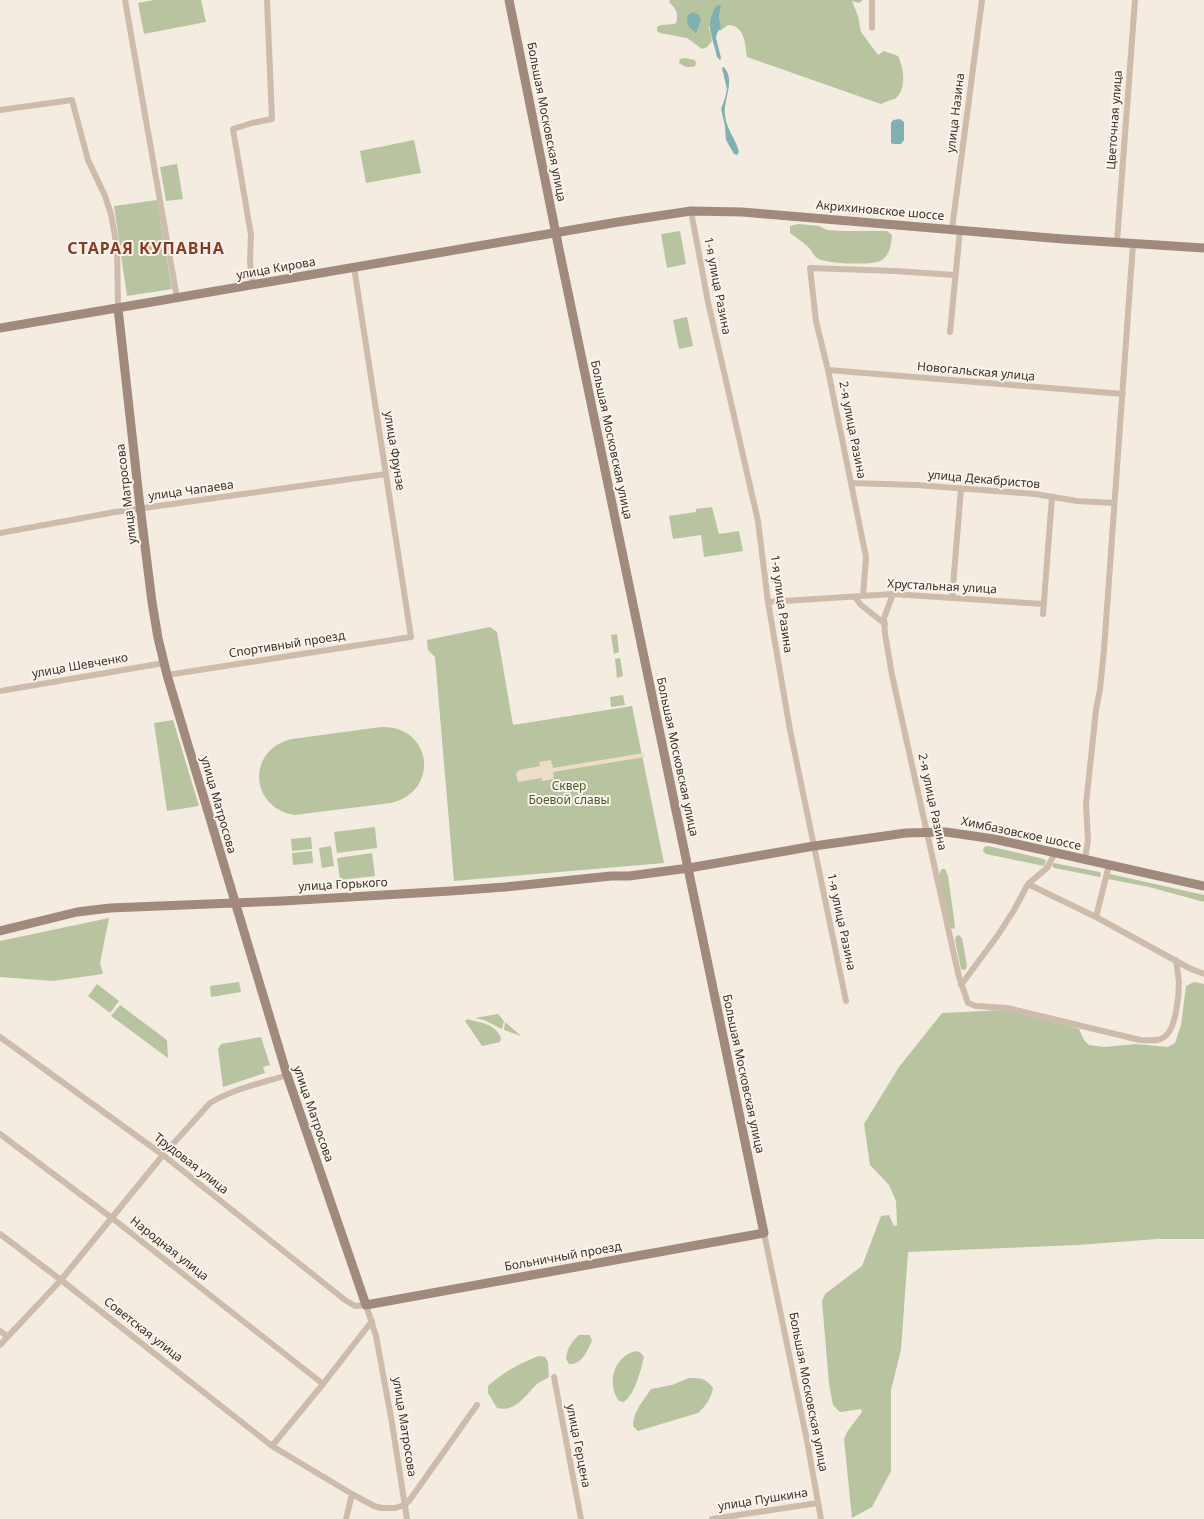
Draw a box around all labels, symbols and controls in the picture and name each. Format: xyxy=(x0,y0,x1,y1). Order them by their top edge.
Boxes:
street label: Большая Московская улица xyxy=(523,41,569,203)
street label: Цветочная улица xyxy=(1104,70,1126,170)
street label: улица Назина xyxy=(944,72,968,154)
street label: Акрихиновское шоссе xyxy=(815,198,945,224)
street label: 1-я улица Разина xyxy=(700,236,734,336)
district label: СТАРАЯ КУПАВНА xyxy=(67,239,225,259)
street label: улица Кирова xyxy=(235,255,317,283)
street label: Большая Московская улица xyxy=(587,359,635,521)
street label: Новогальская улица xyxy=(916,360,1036,384)
street label: 2-я улица Разина xyxy=(835,380,869,480)
street label: улица Фрунзе xyxy=(381,410,407,492)
street label: улица Матросова xyxy=(114,443,140,545)
street label: улица Декабристов xyxy=(927,468,1041,492)
street label: улица Чапаева xyxy=(147,478,235,504)
street label: 1-я улица Разина xyxy=(767,554,795,654)
street label: Хрустальная улица xyxy=(887,577,997,597)
street label: Спортивный проезд xyxy=(228,629,346,661)
street label: улица Шевченко xyxy=(31,650,129,682)
street label: Большая Московская улица xyxy=(653,676,701,838)
street label: 2-я улица Разина xyxy=(915,752,949,852)
street label: улица Матросова xyxy=(197,754,239,856)
park label: Сквер Боевой славы xyxy=(528,780,610,808)
street label: Химбазовское шоссе xyxy=(960,814,1082,854)
street label: 1-я улица Разина xyxy=(824,872,858,972)
street label: улица Горького xyxy=(298,875,388,895)
street label: Большая Московская улица xyxy=(719,993,767,1155)
street label: улица Матросова xyxy=(290,1064,336,1164)
street label: Трудовая улица xyxy=(151,1130,231,1198)
street label: Народная улица xyxy=(127,1214,211,1284)
street label: Больничный проезд xyxy=(503,1240,623,1274)
street label: Советская улица xyxy=(101,1295,185,1365)
street label: Большая Московская улица xyxy=(785,1311,831,1473)
street label: улица Матросова xyxy=(389,1376,419,1478)
street label: улица Герцена xyxy=(563,1403,593,1489)
street label: улица Пушкина xyxy=(717,1486,809,1514)

